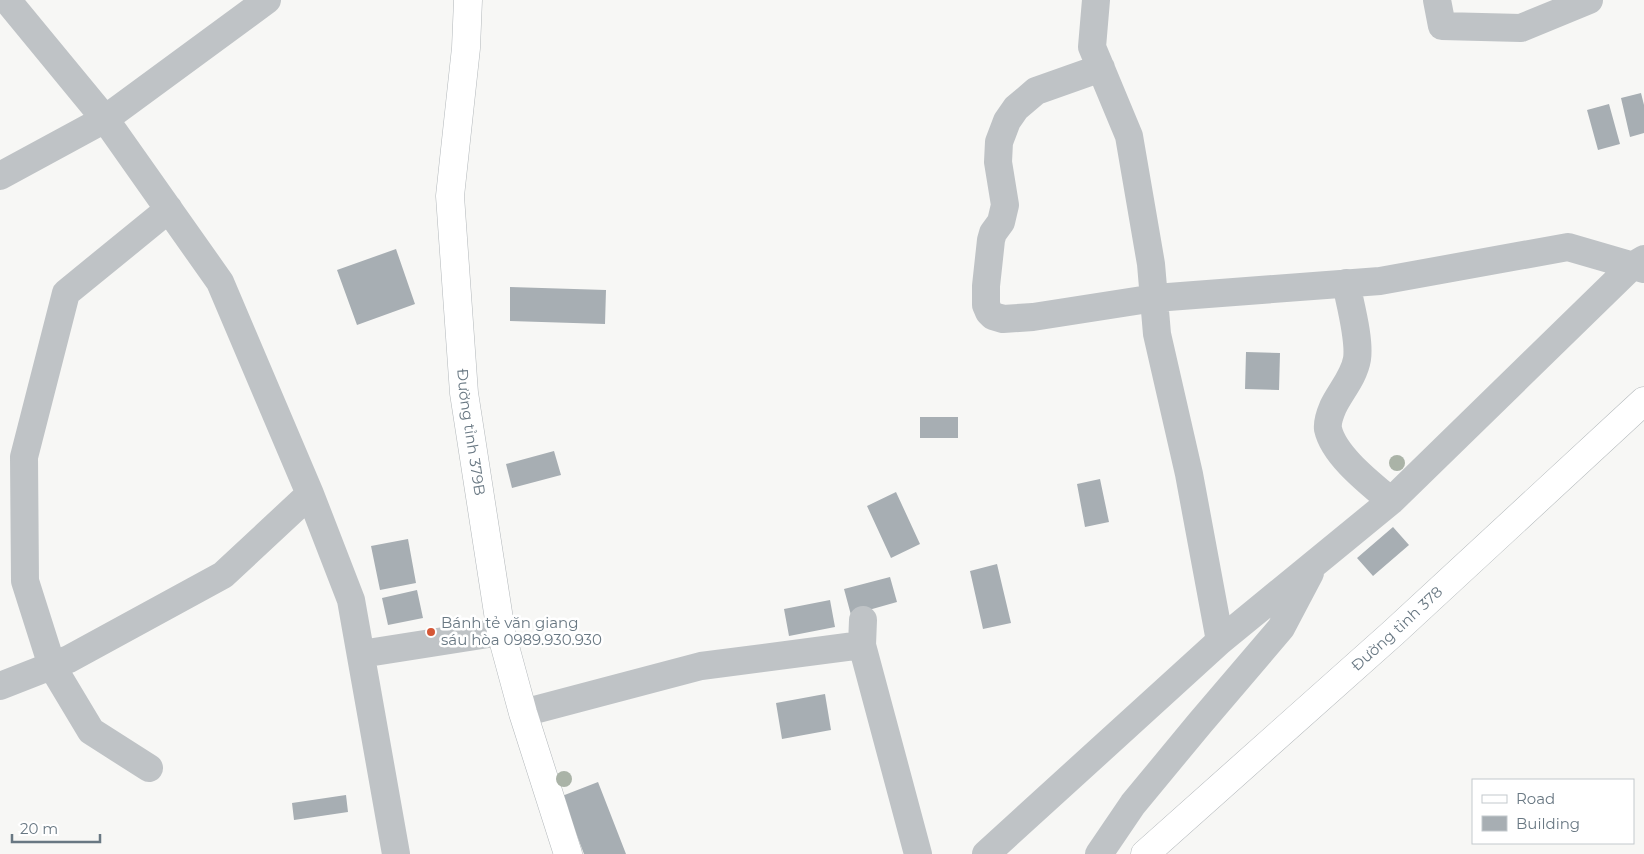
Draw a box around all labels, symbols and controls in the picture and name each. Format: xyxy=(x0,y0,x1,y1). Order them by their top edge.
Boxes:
street label: Đường tỉnh 379B xyxy=(453,368,490,497)
street label: Đường tỉnh 378 xyxy=(1347,582,1446,675)
place label: Bánh tẻ văn giang sáu hòa 0989.930.930 xyxy=(441,613,602,649)
marker: Bánh tẻ văn giang sáu hòa 0989.930.930 xyxy=(425,626,437,638)
legend xyxy=(1472,779,1634,844)
text: Road xyxy=(1516,789,1555,808)
scale bar xyxy=(12,812,100,844)
text: Building xyxy=(1516,814,1580,833)
text: 20 m xyxy=(20,819,58,838)

